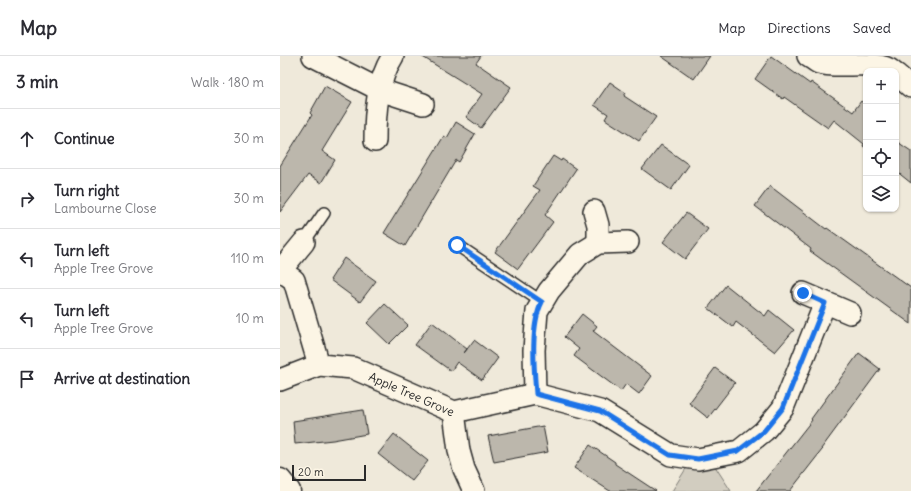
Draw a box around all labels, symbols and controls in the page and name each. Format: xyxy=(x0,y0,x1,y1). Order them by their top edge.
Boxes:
text: Map xyxy=(20,16,57,40)
text: Map xyxy=(718,19,745,37)
text: Directions xyxy=(767,19,831,37)
text: Saved xyxy=(853,19,891,37)
map controls xyxy=(863,68,899,212)
button: + xyxy=(863,68,899,104)
text: 3 min xyxy=(16,71,58,93)
text: Walk · 180 m xyxy=(191,74,264,91)
button: − xyxy=(863,104,899,140)
icon: ahead xyxy=(16,128,38,150)
text: Continue xyxy=(54,129,115,148)
text: 30 m xyxy=(234,130,264,147)
button: locate xyxy=(863,140,899,176)
button: layers xyxy=(863,176,899,212)
text: Turn right xyxy=(54,181,119,200)
icon: right xyxy=(16,188,38,210)
text: 30 m xyxy=(234,190,264,207)
text: Lambourne Close xyxy=(54,200,157,217)
route start xyxy=(448,236,466,254)
text: Turn left xyxy=(54,241,109,260)
icon: left xyxy=(16,248,38,270)
text: 110 m xyxy=(231,250,264,267)
text: Apple Tree Grove xyxy=(54,260,153,277)
route end xyxy=(794,284,812,302)
text: Turn left xyxy=(54,301,109,320)
icon: left xyxy=(16,308,38,330)
text: 10 m xyxy=(236,310,264,327)
text: Apple Tree Grove xyxy=(54,320,153,337)
icon: arrive xyxy=(16,368,38,390)
street label: Apple Tree Grove xyxy=(367,368,457,419)
text: Arrive at destination xyxy=(54,369,190,388)
scale bar xyxy=(292,463,366,482)
text: 20 m xyxy=(298,465,324,479)

